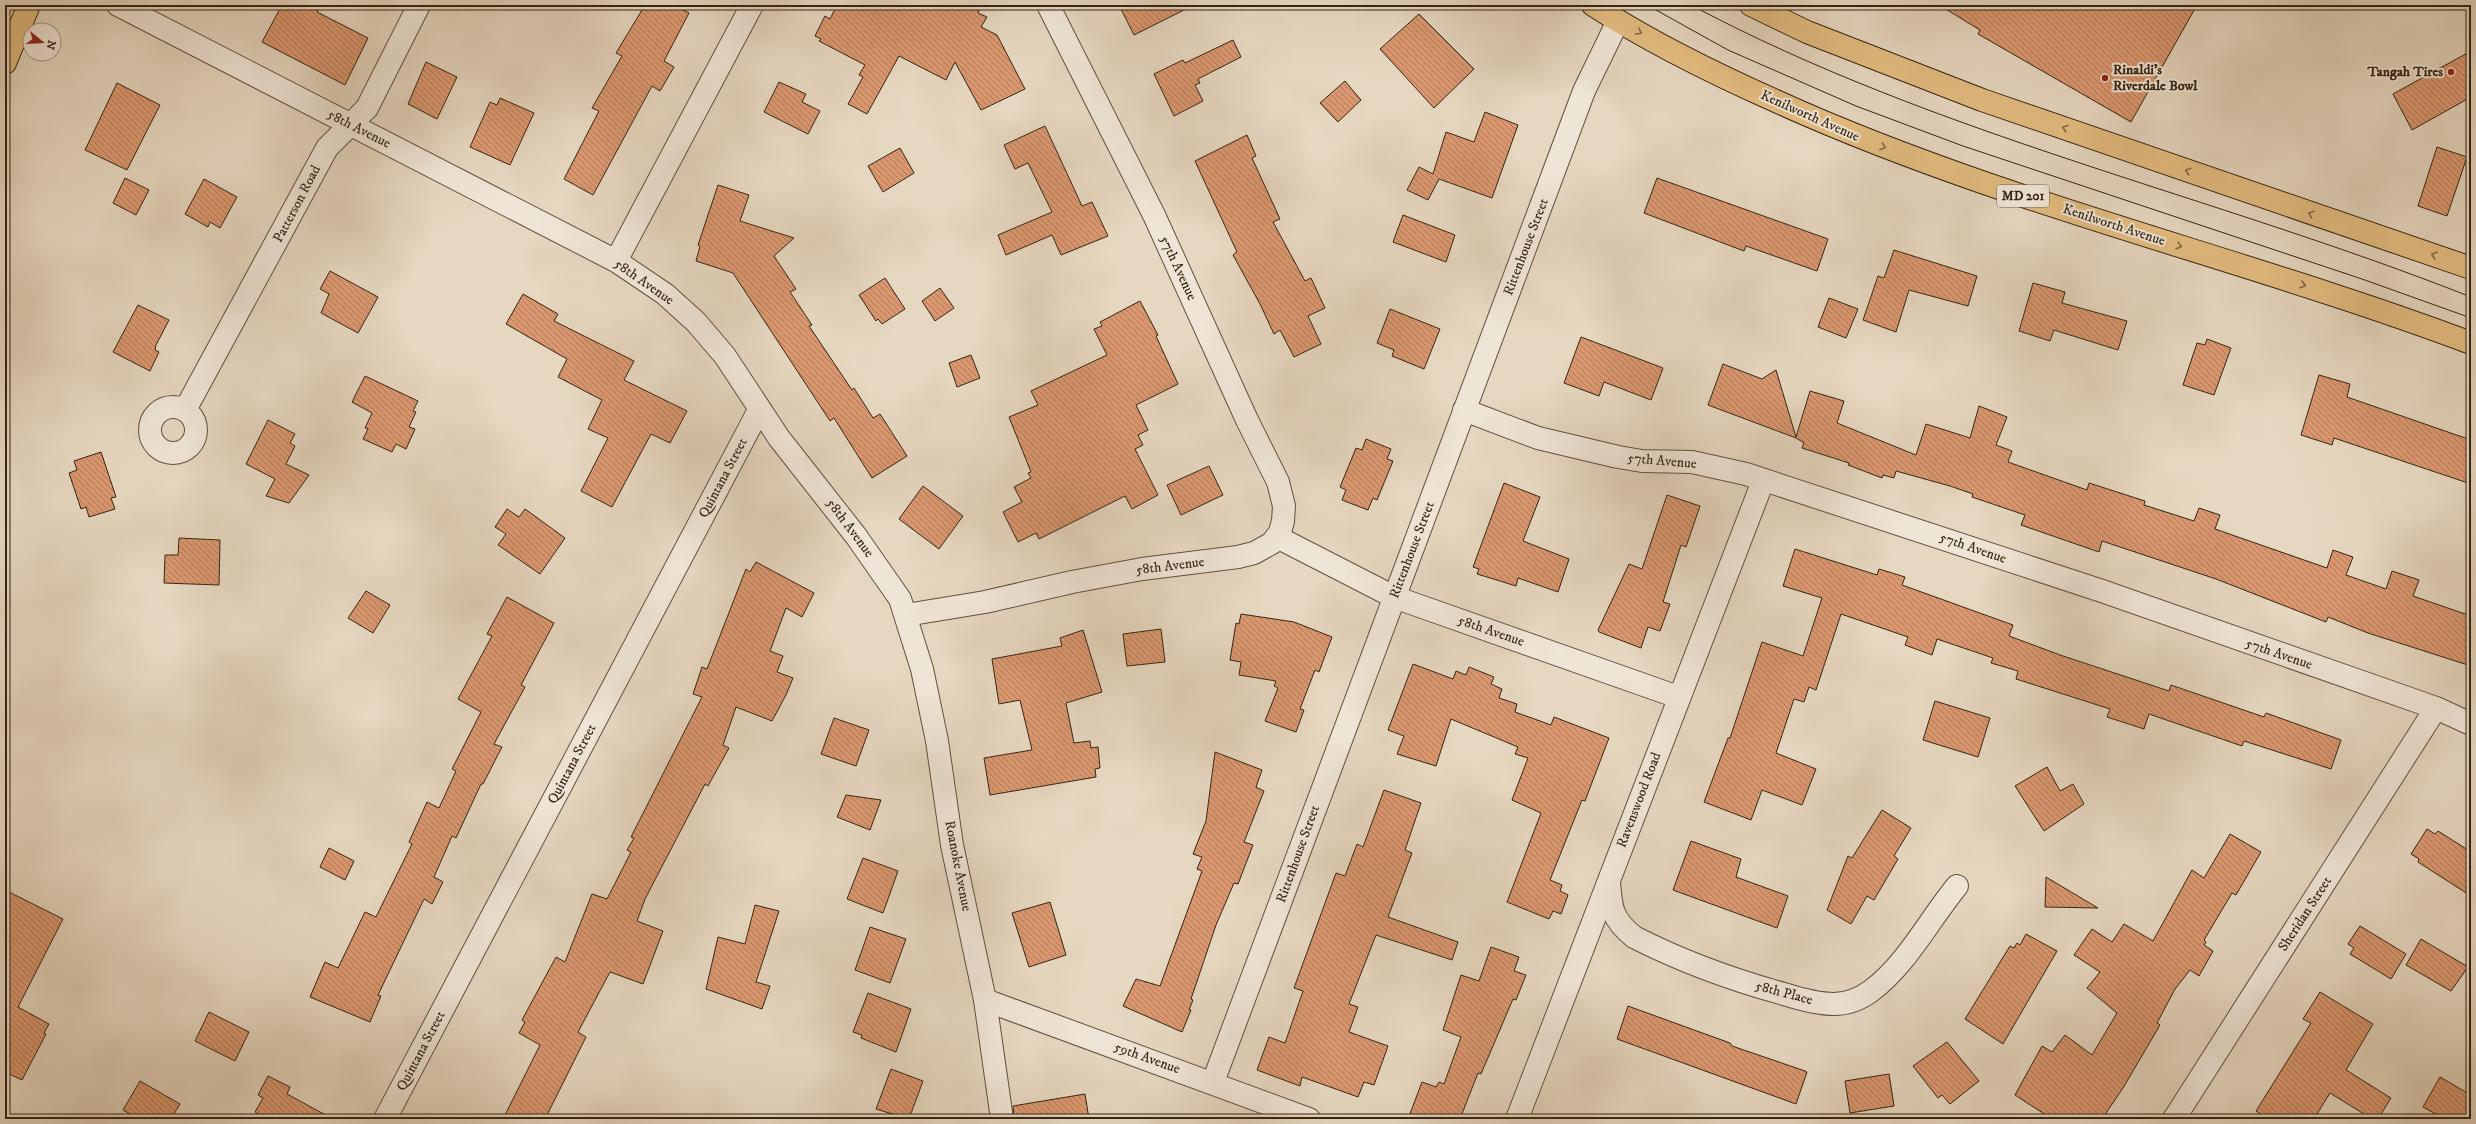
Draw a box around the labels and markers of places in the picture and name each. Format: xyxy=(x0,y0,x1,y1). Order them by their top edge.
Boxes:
place label: Rinaldi's Riverdale Bowl xyxy=(2113,61,2198,95)
place label: Tangah Tires xyxy=(2366,63,2443,81)
marker: Tangah Tires xyxy=(2446,67,2456,77)
marker: Rinaldi's Riverdale Bowl xyxy=(2100,73,2110,83)

